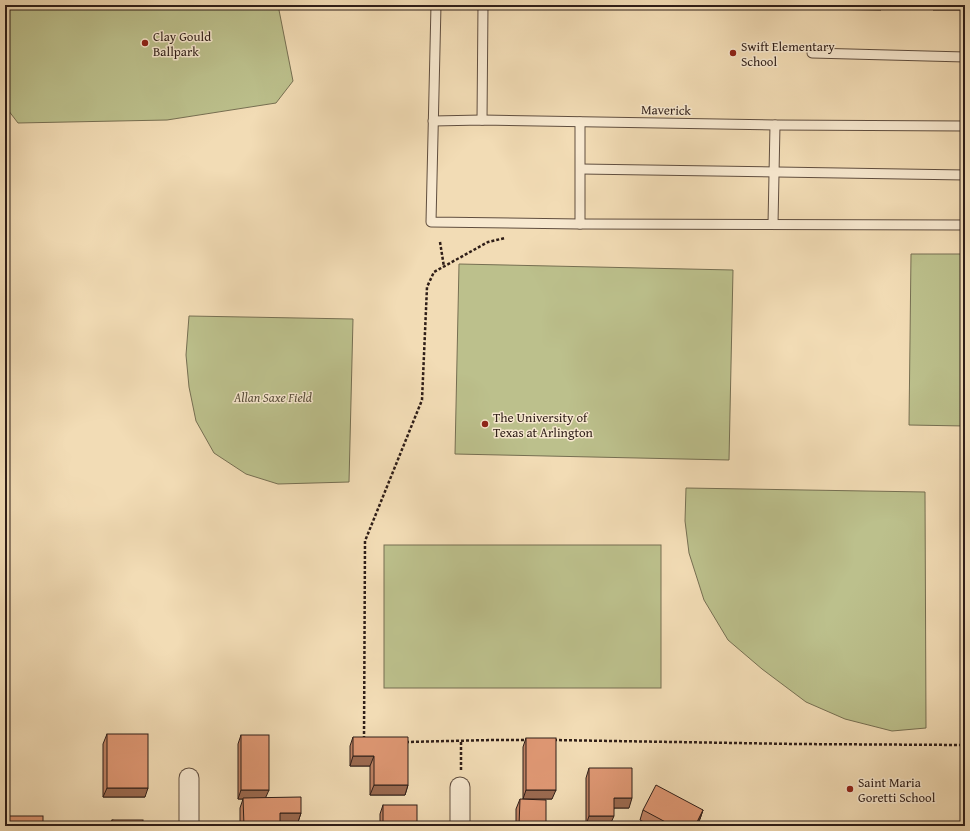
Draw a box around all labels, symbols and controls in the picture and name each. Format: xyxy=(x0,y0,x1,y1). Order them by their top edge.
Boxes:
place label: Clay Gould Ballpark xyxy=(153,27,211,61)
place label: Swift Elementary School xyxy=(741,37,835,71)
marker: Clay Gould Ballpark xyxy=(140,38,150,48)
marker: Swift Elementary School xyxy=(728,48,738,58)
street label: Maverick xyxy=(641,100,692,120)
park label: Allan Saxe Field xyxy=(233,388,312,407)
place label: The University of Texas at Arlington xyxy=(493,408,594,442)
marker: The University of Texas at Arlington xyxy=(480,419,490,429)
place label: Saint Maria Goretti School xyxy=(858,773,936,807)
marker: Saint Maria Goretti School xyxy=(845,784,855,794)

